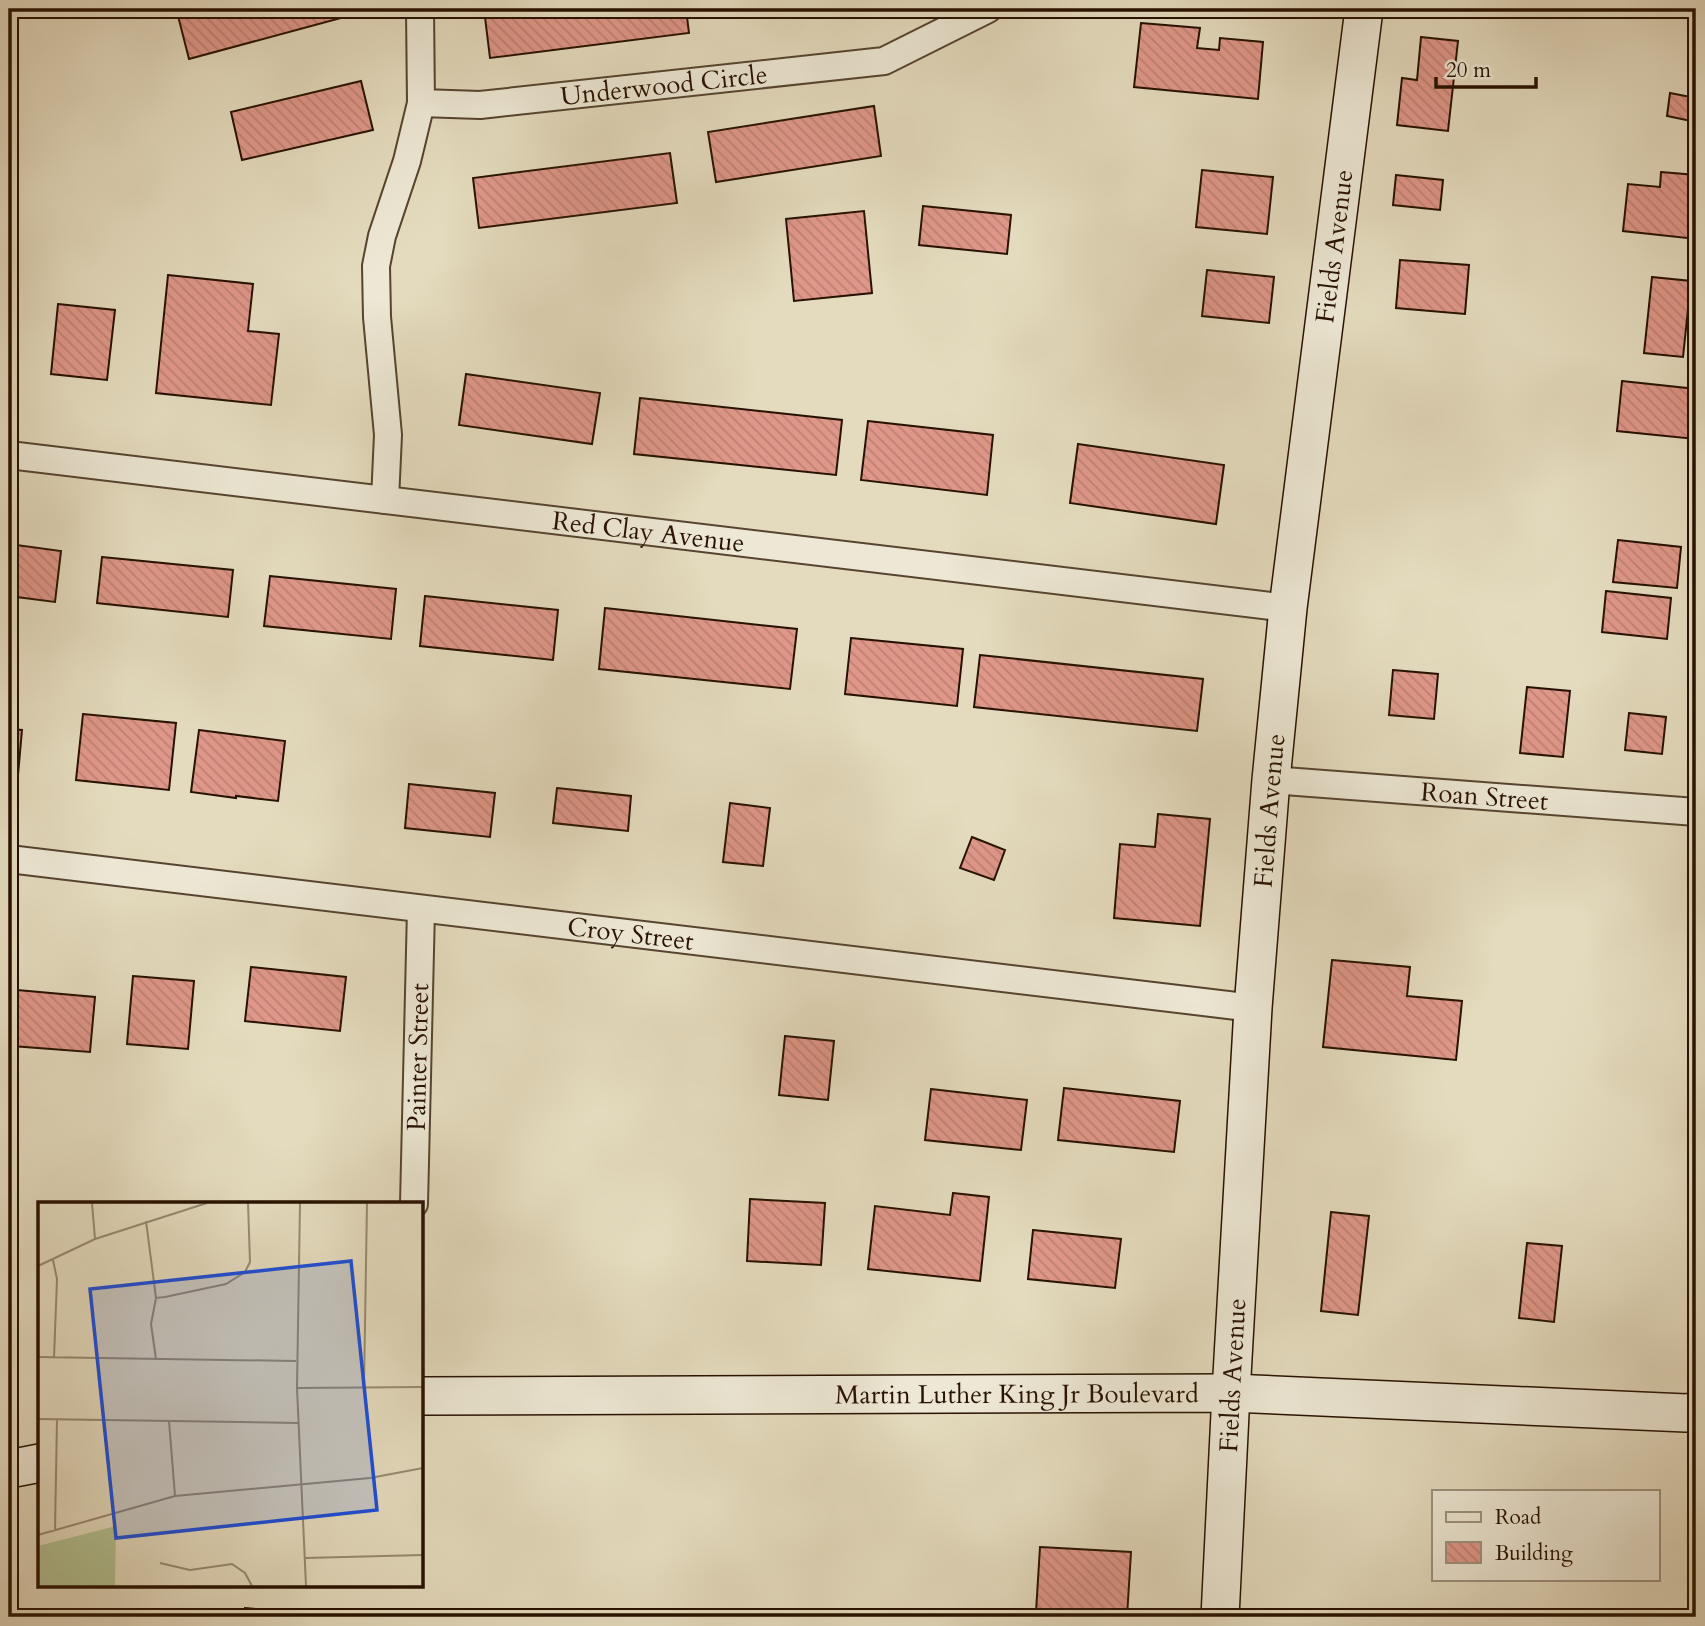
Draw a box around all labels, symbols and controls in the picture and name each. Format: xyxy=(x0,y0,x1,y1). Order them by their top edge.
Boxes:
scale bar xyxy=(1436,46,1535,90)
text: 20 m xyxy=(1446,56,1491,85)
street label: Underwood Circle xyxy=(559,57,769,114)
street label: Fields Avenue xyxy=(1307,168,1361,325)
street label: Red Clay Avenue xyxy=(550,503,747,561)
street label: Fields Avenue xyxy=(1246,732,1293,889)
street label: Roan Street xyxy=(1419,774,1549,819)
street label: Croy Street xyxy=(565,909,696,959)
street label: Painter Street xyxy=(399,983,437,1131)
inset map xyxy=(38,1202,424,1588)
street label: Fields Avenue xyxy=(1211,1297,1254,1453)
street label: Martin Luther King Jr Boulevard xyxy=(835,1376,1199,1412)
legend xyxy=(1432,1490,1660,1580)
text: Road xyxy=(1495,1503,1541,1532)
text: Building xyxy=(1495,1539,1573,1568)

